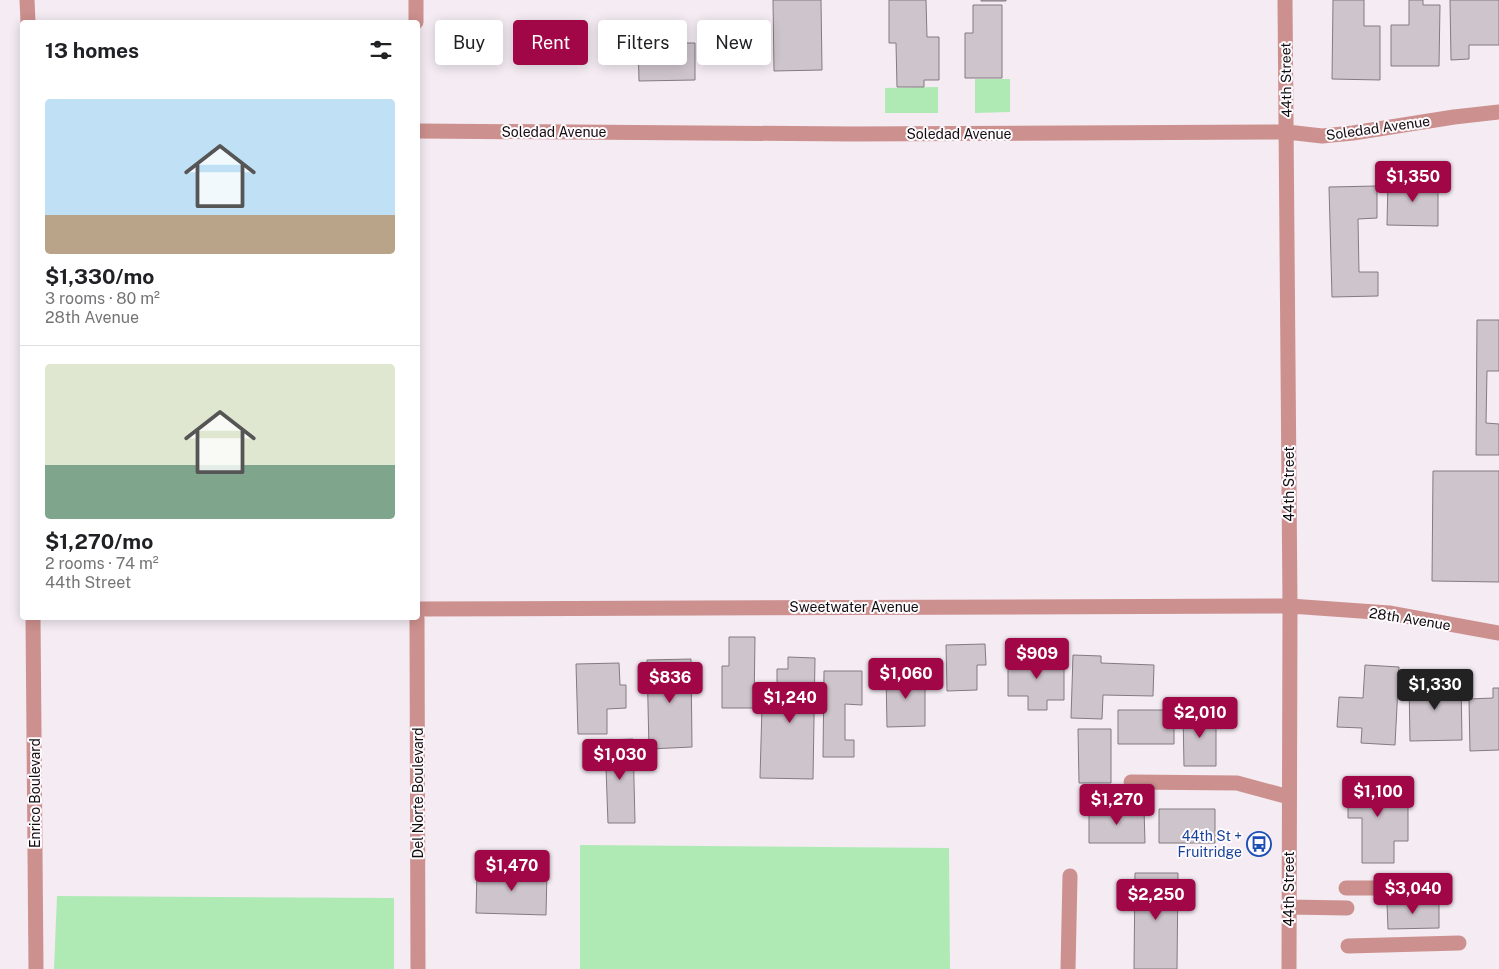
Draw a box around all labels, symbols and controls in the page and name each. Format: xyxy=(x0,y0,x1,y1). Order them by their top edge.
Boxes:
chip: Buy xyxy=(435,20,503,65)
chip: Rent xyxy=(513,20,588,65)
chip: Filters xyxy=(598,20,687,65)
chip: New xyxy=(697,20,771,65)
icon: filters xyxy=(367,36,395,64)
text: 13 homes xyxy=(45,38,139,63)
street label: 44th Street xyxy=(1277,42,1295,118)
street label: Soledad Avenue xyxy=(1325,113,1431,143)
street label: Soledad Avenue xyxy=(501,124,607,140)
street label: Soledad Avenue xyxy=(906,126,1012,142)
icon: home xyxy=(175,131,265,221)
pin: $1,350 xyxy=(1372,160,1454,203)
text: $1,350 xyxy=(1386,167,1440,186)
text: $1,330/mo xyxy=(45,264,154,289)
text: 3 rooms · 80 m² xyxy=(45,289,160,308)
text: 28th Avenue xyxy=(45,308,139,327)
icon: home xyxy=(175,397,265,487)
street label: 44th Street xyxy=(1281,446,1297,522)
text: $1,270/mo xyxy=(45,529,153,554)
text: 2 rooms · 74 m² xyxy=(45,554,159,573)
text: 44th Street xyxy=(45,573,131,592)
street label: Sweetwater Avenue xyxy=(789,599,919,615)
street label: 28th Avenue xyxy=(1368,605,1452,633)
pin: $909 xyxy=(1007,638,1067,680)
text: $909 xyxy=(1016,644,1058,663)
pin: $1,060 xyxy=(865,658,947,700)
pin: $836 xyxy=(640,662,700,704)
text: $1,060 xyxy=(879,664,933,683)
text: $836 xyxy=(649,668,691,687)
pin: $1,330 xyxy=(1394,668,1476,711)
text: $1,330 xyxy=(1408,675,1462,694)
pin: $1,240 xyxy=(749,682,831,724)
text: $1,240 xyxy=(763,688,817,707)
pin: $2,010 xyxy=(1159,696,1241,739)
text: $2,010 xyxy=(1174,703,1226,722)
street label: Del Norte Boulevard xyxy=(410,727,426,859)
street label: Enrico Boulevard xyxy=(27,738,43,848)
pin: $1,030 xyxy=(579,738,661,781)
text: $1,030 xyxy=(593,745,647,764)
pin: $1,100 xyxy=(1337,776,1419,818)
text: $1,100 xyxy=(1353,782,1403,801)
pin: $1,270 xyxy=(1076,784,1158,826)
text: $1,270 xyxy=(1091,790,1143,809)
place label: 44th St + Fruitridge xyxy=(1177,828,1242,860)
bus stop icon: 44th St + Fruitridge xyxy=(1246,831,1272,857)
pin: $1,470 xyxy=(471,850,553,892)
street label: 44th Street xyxy=(1281,851,1297,927)
text: $1,470 xyxy=(486,856,538,875)
pin: $3,040 xyxy=(1372,872,1454,915)
pin: $2,250 xyxy=(1115,878,1197,921)
text: $3,040 xyxy=(1384,879,1442,898)
text: $2,250 xyxy=(1127,885,1185,904)

